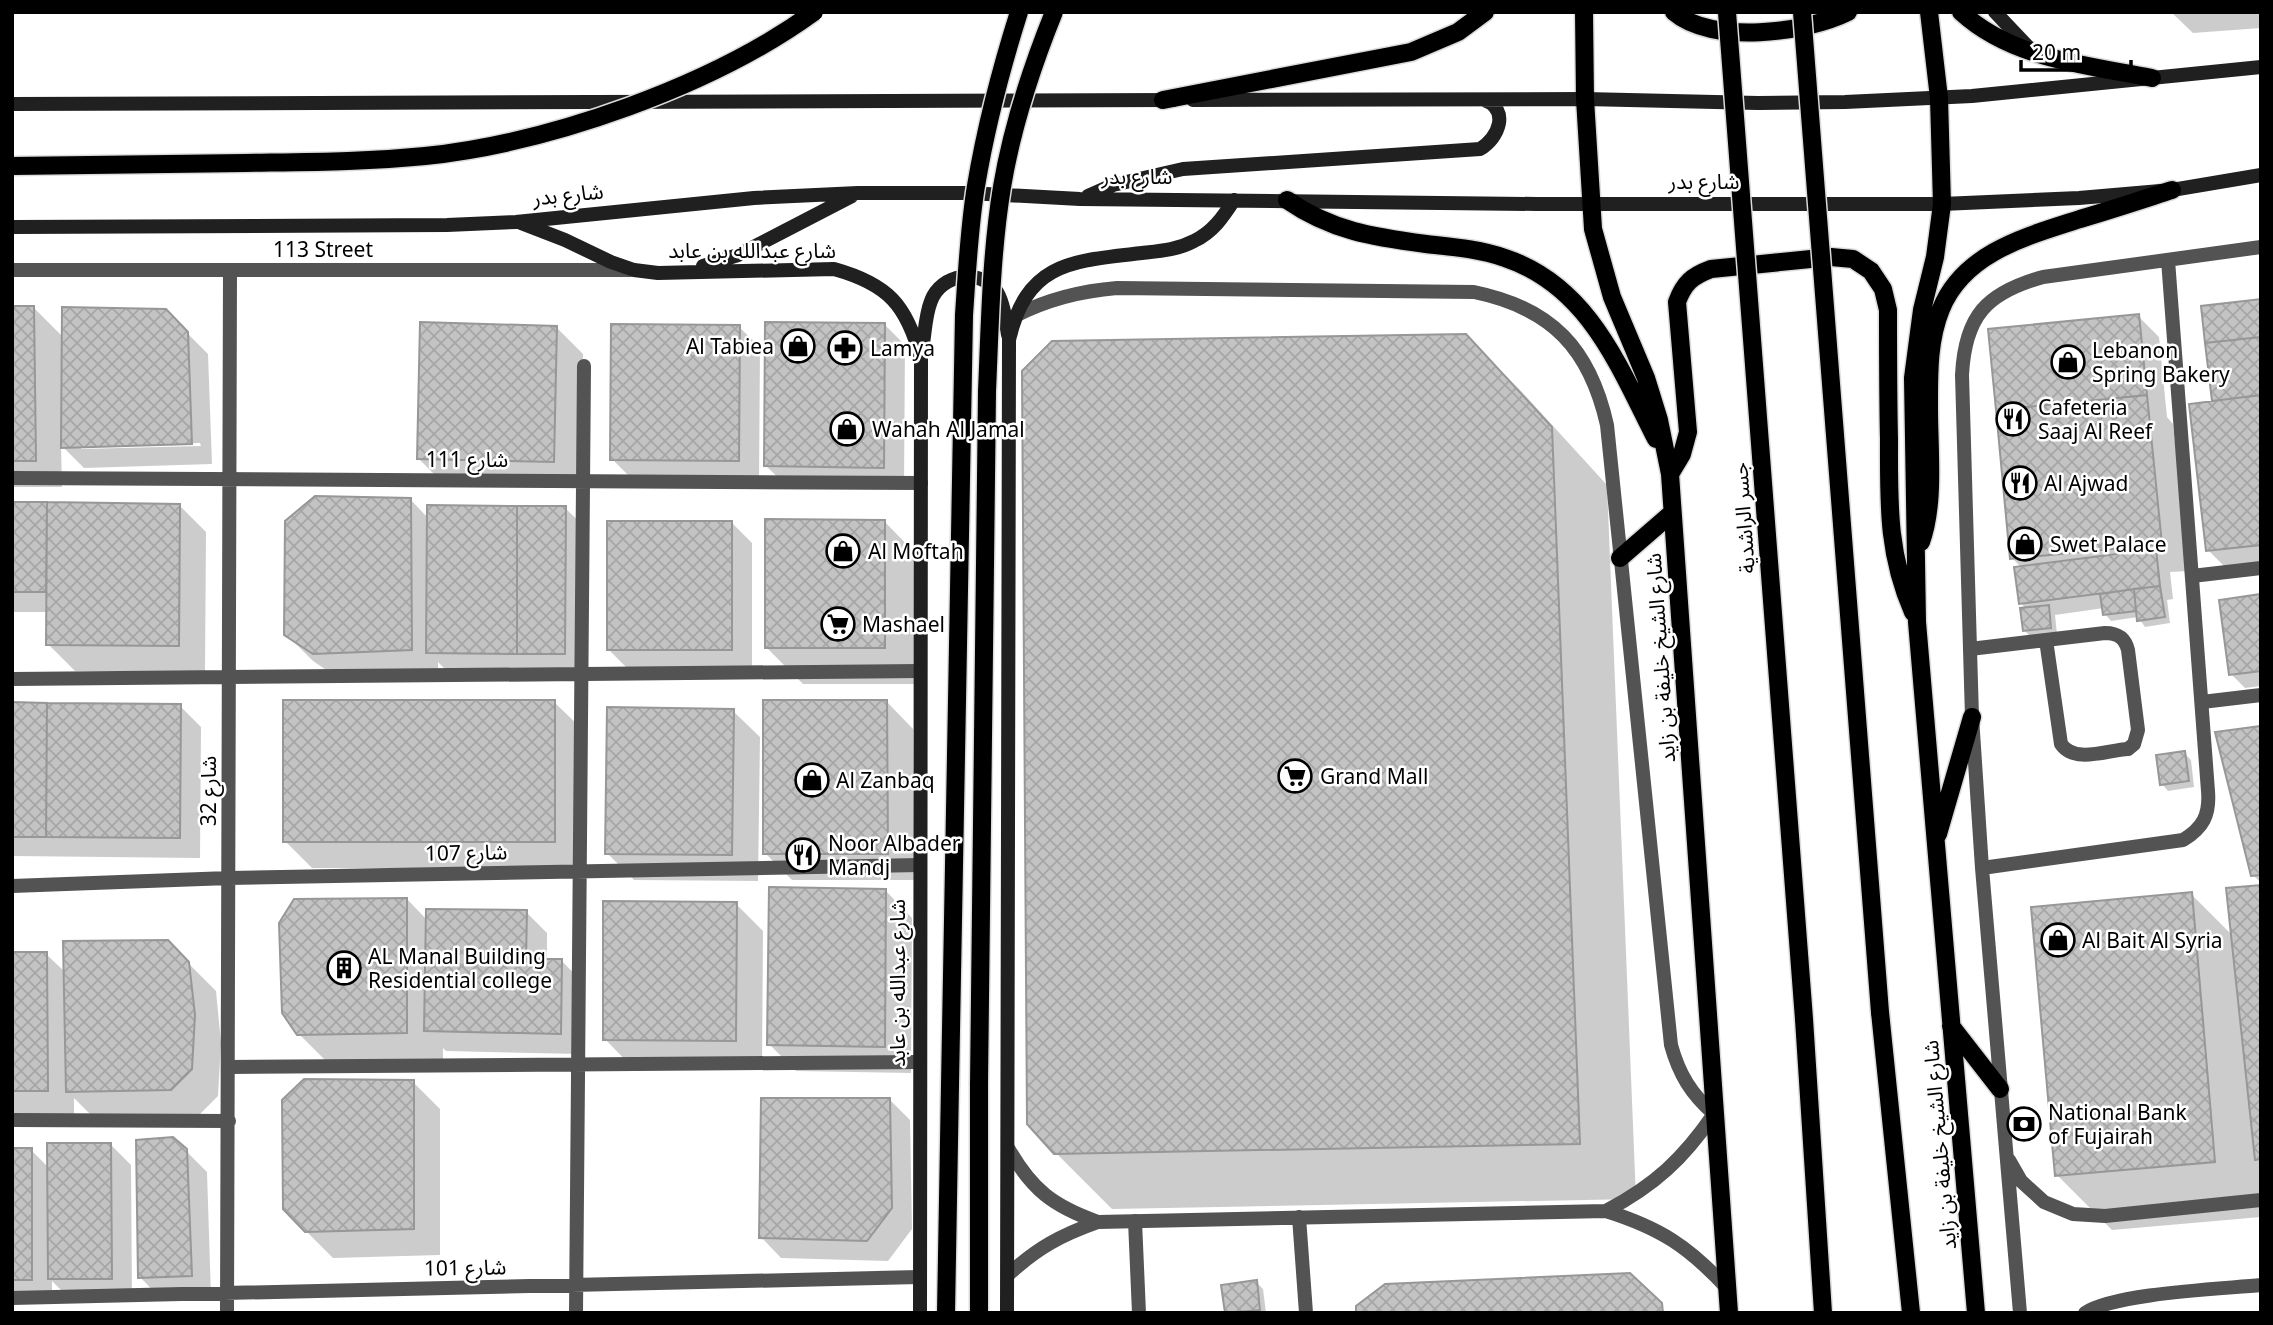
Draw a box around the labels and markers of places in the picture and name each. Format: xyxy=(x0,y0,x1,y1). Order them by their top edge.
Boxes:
shop icon: Al Tabiea xyxy=(779,327,817,365)
pharmacy icon: Lamya xyxy=(826,329,864,367)
place label: Al Tabiea xyxy=(686,332,774,360)
place label: Lamya xyxy=(870,334,935,362)
place label: Lebanon Spring Bakery xyxy=(2092,336,2230,388)
shop icon: Lebanon Spring Bakery xyxy=(2049,343,2087,381)
place label: Cafeteria Saaj Al Reef xyxy=(2038,393,2154,445)
restaurant icon: Cafeteria Saaj Al Reef xyxy=(1994,400,2032,438)
shop icon: Wahah Al Jamal xyxy=(828,410,866,448)
place label: Wahah Al Jamal xyxy=(872,415,1025,443)
restaurant icon: Al Ajwad xyxy=(2001,464,2039,502)
place label: Al Ajwad xyxy=(2044,469,2128,497)
shop icon: Swet Palace xyxy=(2006,525,2044,563)
place label: Swet Palace xyxy=(2050,530,2167,558)
shop icon: Al Moftah xyxy=(824,532,862,570)
place label: Al Moftah xyxy=(868,537,964,565)
supermarket icon: Mashael xyxy=(819,605,857,643)
place label: Mashael xyxy=(862,610,945,638)
supermarket icon: Grand Mall xyxy=(1276,757,1314,795)
shop icon: Al Zanbaq xyxy=(793,761,831,799)
place label: Grand Mall xyxy=(1320,762,1428,790)
place label: Al Zanbaq xyxy=(836,766,935,794)
place label: Noor Albader Mandj xyxy=(828,829,961,881)
restaurant icon: Noor Albader Mandj xyxy=(784,836,822,874)
shop icon: Al Bait Al Syria xyxy=(2039,921,2077,959)
place label: Al Bait Al Syria xyxy=(2082,926,2223,954)
place label: AL Manal Building Residential college xyxy=(368,942,552,994)
building icon: AL Manal Building Residential college xyxy=(325,949,363,987)
place label: National Bank of Fujairah xyxy=(2048,1098,2187,1150)
bank icon: National Bank of Fujairah xyxy=(2005,1105,2043,1143)

